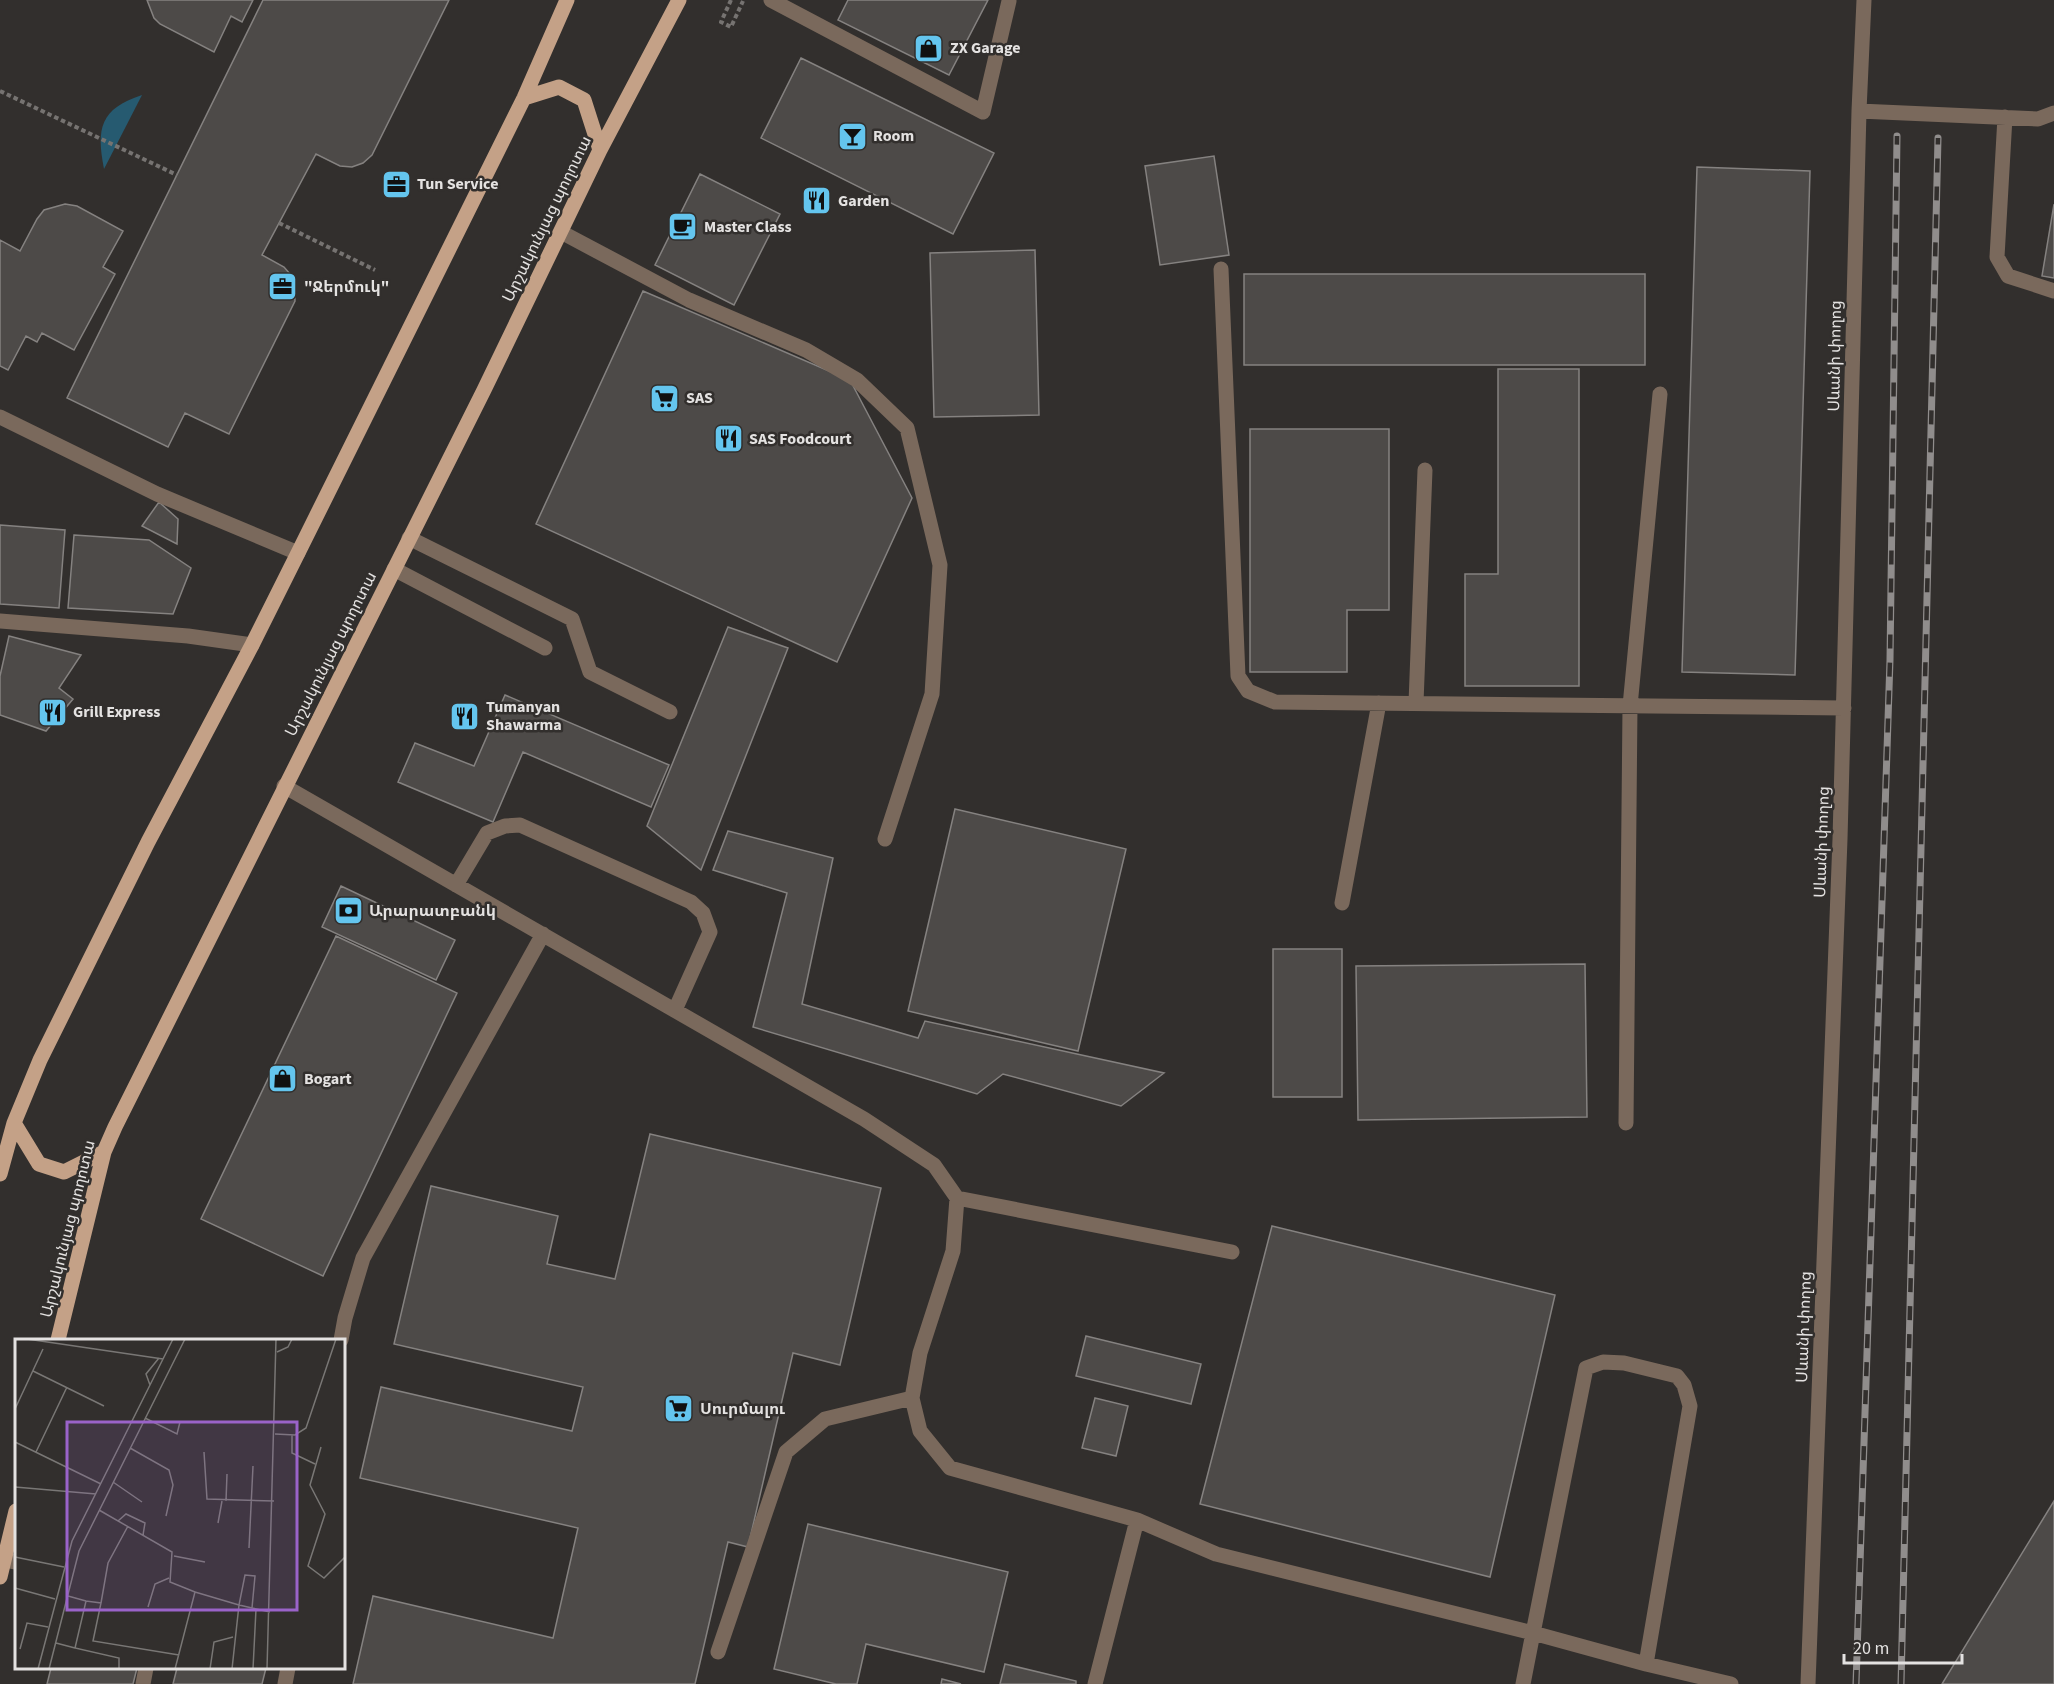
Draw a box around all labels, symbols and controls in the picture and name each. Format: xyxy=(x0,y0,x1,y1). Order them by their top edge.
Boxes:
shop icon: ZX Garage xyxy=(913,32,945,64)
place label: ZX Garage xyxy=(950,37,1020,59)
bar icon: Room xyxy=(836,120,868,152)
place label: Room xyxy=(873,125,914,147)
street label: Արշակունյաց պողոտա xyxy=(497,132,597,306)
office icon: Tun Service xyxy=(380,168,412,200)
place label: Tun Service xyxy=(417,173,498,195)
restaurant icon: Garden xyxy=(801,185,833,217)
place label: Garden xyxy=(838,190,889,212)
cafe icon: Master Class xyxy=(667,211,699,243)
place label: Master Class xyxy=(704,216,792,238)
office icon: "Ջերմուկ" xyxy=(267,271,299,303)
place label: "Ջերմուկ" xyxy=(304,276,389,298)
street label: Սևանի փողոց xyxy=(1823,300,1847,412)
supermarket icon: SAS xyxy=(649,382,681,414)
place label: SAS xyxy=(686,387,713,409)
restaurant icon: SAS Foodcourt xyxy=(712,423,744,455)
place label: SAS Foodcourt xyxy=(749,428,852,450)
street label: Արշակունյաց պողոտա xyxy=(280,568,382,740)
restaurant icon: Grill Express xyxy=(36,696,68,728)
place label: Tumanyan Shawarma xyxy=(486,696,562,736)
restaurant icon: Tumanyan Shawarma xyxy=(449,700,481,732)
place label: Grill Express xyxy=(73,701,160,723)
street label: Սևանի փողոց xyxy=(1809,786,1835,898)
bank icon: Արարատբանկ xyxy=(332,895,364,927)
place label: Արարատբանկ xyxy=(369,900,496,922)
shop icon: Bogart xyxy=(267,1063,299,1095)
place label: Bogart xyxy=(304,1068,352,1090)
street label: Արշակունյաց պողոտա xyxy=(35,1138,101,1320)
street label: Սևանի փողոց xyxy=(1791,1271,1817,1383)
inset map xyxy=(15,1339,345,1669)
supermarket icon: Սուրմալու xyxy=(663,1393,695,1425)
place label: Սուրմալու xyxy=(700,1398,785,1420)
scale bar xyxy=(1844,1627,1962,1665)
text: 20 m xyxy=(1853,1636,1889,1661)

